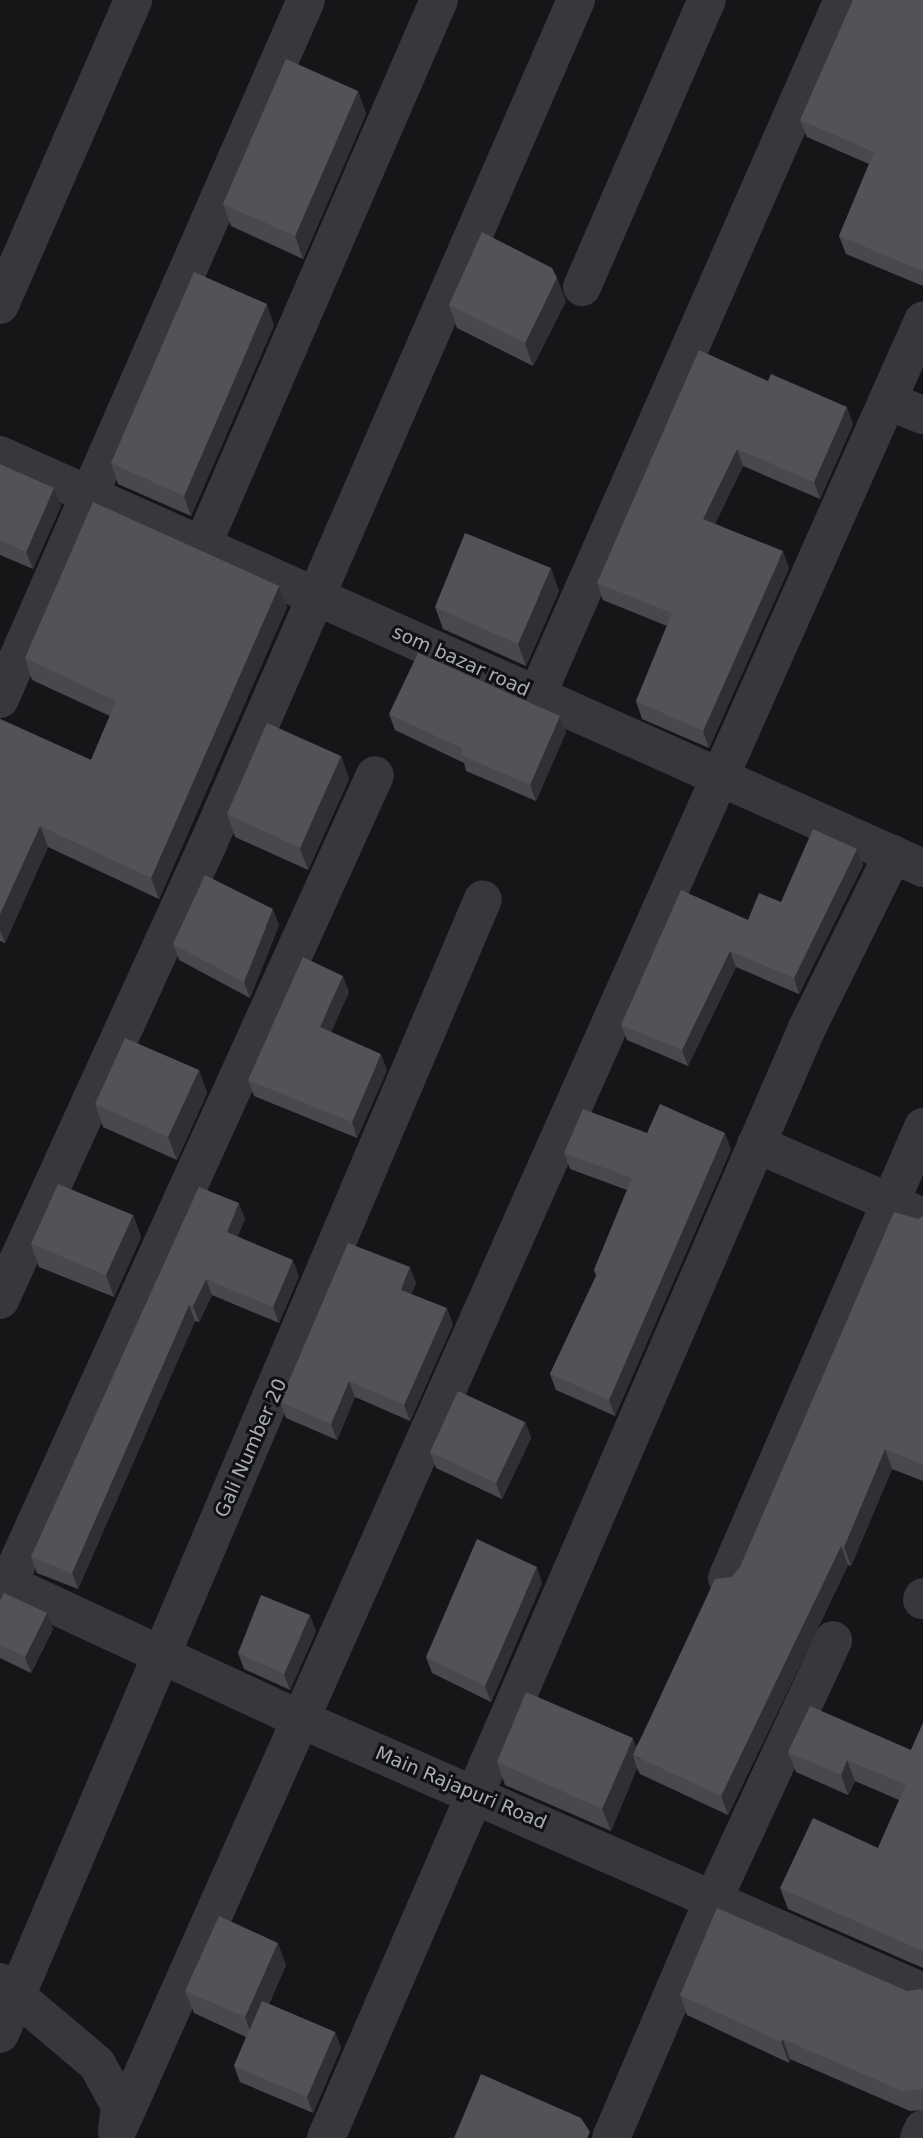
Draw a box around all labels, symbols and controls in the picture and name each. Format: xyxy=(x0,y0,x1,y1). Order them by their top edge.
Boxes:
street label: som bazar road xyxy=(389,620,533,702)
street label: Gali Number 20 xyxy=(210,1375,292,1521)
street label: Main Rajapuri Road xyxy=(372,1742,550,1834)

